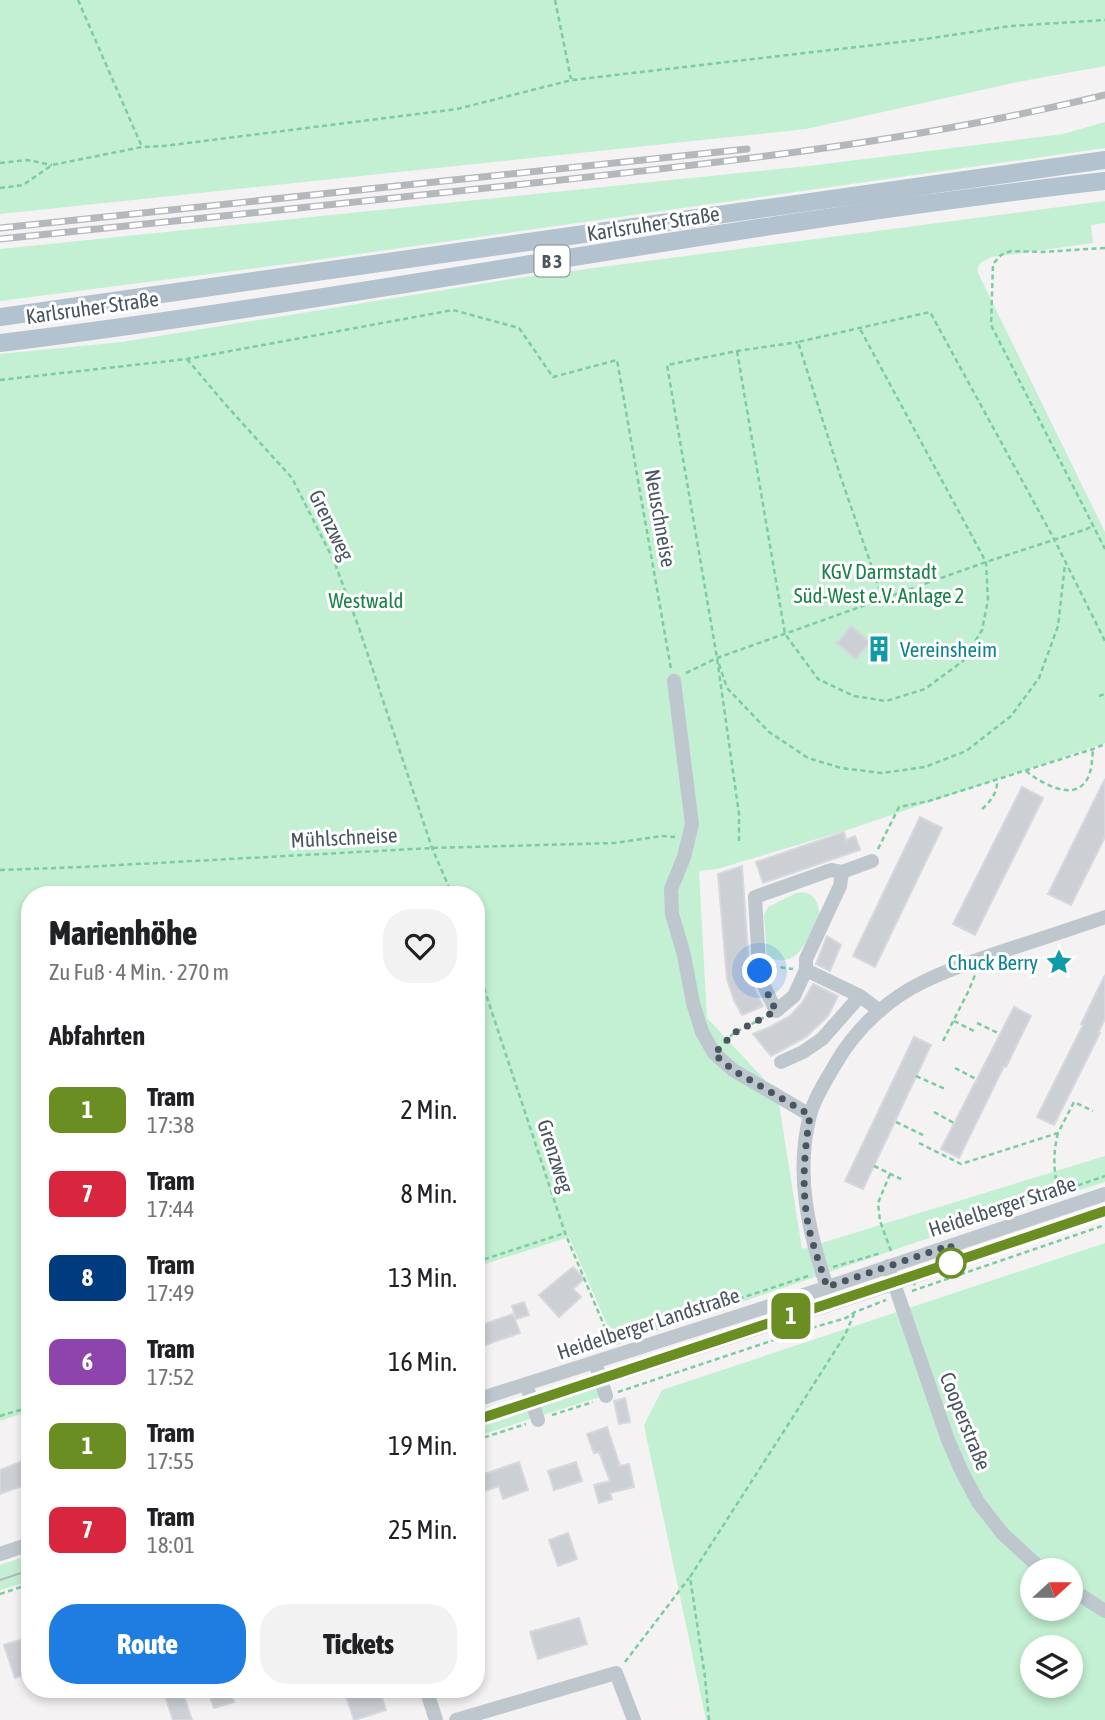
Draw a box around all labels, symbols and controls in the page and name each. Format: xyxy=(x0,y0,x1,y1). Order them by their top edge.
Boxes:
street label: Karlsruher Straße xyxy=(585,201,721,245)
road number: B 3 xyxy=(534,246,570,276)
street label: Karlsruher Straße xyxy=(24,286,160,328)
street label: Neuschneise xyxy=(641,467,681,569)
street label: Grenzweg xyxy=(305,486,359,564)
park label: KGV Darmstadt Süd-West e.V. Anlage 2 xyxy=(794,559,964,607)
park label: Westwald xyxy=(329,588,404,612)
building icon: Vereinsheim xyxy=(864,634,894,664)
place label: Vereinsheim xyxy=(900,637,997,661)
street label: Mühlschneise xyxy=(290,822,398,852)
button: heart xyxy=(383,909,457,983)
text: Marienhöhe xyxy=(49,914,197,952)
place icon: Chuck Berry xyxy=(1044,947,1074,977)
place label: Chuck Berry xyxy=(948,950,1038,974)
your location xyxy=(742,953,777,988)
text: Zu Fuß · 4 Min. · 270 m xyxy=(49,959,229,985)
text: Abfahrten xyxy=(49,1021,145,1051)
text: Tram xyxy=(147,1082,195,1112)
text: 2 Min. xyxy=(401,1095,457,1125)
text: 1 xyxy=(82,1096,93,1123)
text: 17:38 xyxy=(147,1112,194,1138)
street label: Grenzweg xyxy=(533,1116,579,1196)
text: Tram xyxy=(147,1166,195,1196)
street label: Heidelberger Straße xyxy=(925,1171,1079,1241)
text: 8 Min. xyxy=(401,1179,457,1209)
text: 7 xyxy=(82,1180,93,1207)
text: 17:44 xyxy=(147,1196,194,1222)
unlabelled marker xyxy=(936,1248,966,1278)
text: Tram xyxy=(147,1250,195,1280)
text: 13 Min. xyxy=(388,1263,457,1293)
text: 8 xyxy=(82,1264,93,1291)
text: 17:49 xyxy=(147,1280,194,1306)
street label: Heidelberger Landstraße xyxy=(554,1282,742,1364)
line badge: 1 xyxy=(768,1293,814,1339)
text: 1 xyxy=(785,1302,797,1329)
text: Tram xyxy=(147,1334,195,1364)
text: 16 Min. xyxy=(388,1347,457,1377)
text: 6 xyxy=(82,1348,93,1375)
text: 17:52 xyxy=(147,1364,194,1390)
street label: Cooperstraße xyxy=(936,1369,996,1473)
text: Tram xyxy=(147,1418,195,1448)
text: 19 Min. xyxy=(388,1431,457,1461)
text: 1 xyxy=(82,1432,93,1459)
text: 17:55 xyxy=(147,1448,194,1474)
text: Tram xyxy=(147,1502,195,1532)
text: 25 Min. xyxy=(388,1515,457,1545)
text: 7 xyxy=(82,1516,93,1543)
text: 18:01 xyxy=(147,1532,195,1558)
north arrow xyxy=(1020,1558,1083,1620)
map controls xyxy=(1020,1558,1083,1698)
button: Route xyxy=(49,1604,246,1684)
button: Tickets xyxy=(260,1604,457,1684)
button: layers xyxy=(1020,1635,1083,1698)

